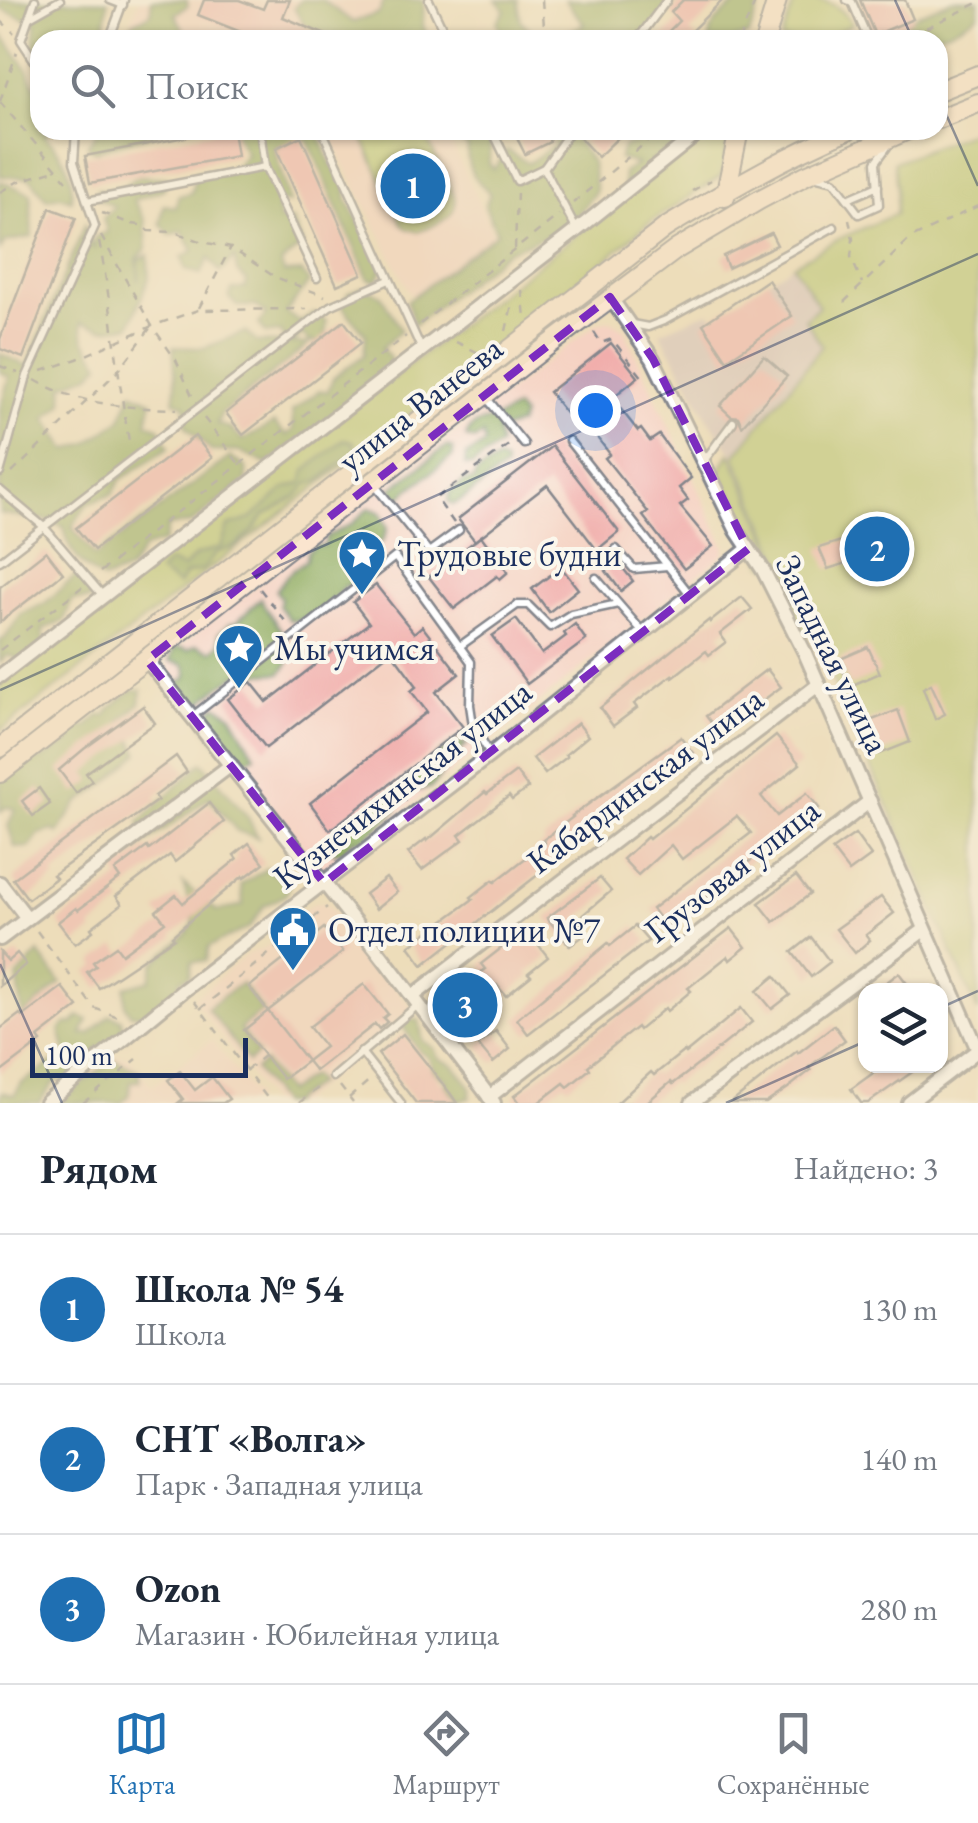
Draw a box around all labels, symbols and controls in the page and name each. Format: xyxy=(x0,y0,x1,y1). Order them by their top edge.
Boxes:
search box xyxy=(30,30,948,140)
icon: search xyxy=(65,58,120,113)
text: Поиск xyxy=(145,61,248,110)
pin: 1 xyxy=(380,148,446,224)
street label: улица Ванеева xyxy=(328,325,512,483)
your location xyxy=(570,385,621,436)
pin: 2 xyxy=(844,512,910,586)
place icon: Трудовые будни xyxy=(336,528,388,596)
place label: Трудовые будни xyxy=(397,531,622,577)
street label: Западная улица xyxy=(765,547,901,761)
place icon: Мы учимся xyxy=(213,622,265,690)
place label: Мы учимся xyxy=(274,625,435,671)
street label: Кузнечихинская улица xyxy=(263,669,541,899)
street label: Кабардинская улица xyxy=(518,676,773,884)
street label: Грузовая улица xyxy=(635,787,829,953)
public building icon: Отдел полиции №7 xyxy=(267,904,319,972)
place label: Отдел полиции №7 xyxy=(328,907,600,952)
pin: 3 xyxy=(432,968,498,1042)
map controls xyxy=(858,983,948,1073)
button: layers xyxy=(858,983,948,1073)
scale bar xyxy=(30,1033,248,1078)
text: 100 m xyxy=(45,1037,113,1073)
text: Рядом xyxy=(40,1141,158,1196)
text: Найдено: 3 xyxy=(793,1147,938,1189)
text: Школа № 54 xyxy=(135,1264,343,1313)
text: 1 xyxy=(64,1288,81,1330)
text: 130 m xyxy=(861,1288,938,1330)
text: Школа xyxy=(135,1313,226,1355)
text: СНТ «Волга» xyxy=(135,1414,367,1463)
text: 2 xyxy=(64,1438,81,1480)
text: 140 m xyxy=(861,1438,938,1480)
text: Парк · Западная улица xyxy=(135,1463,423,1505)
text: Ozon xyxy=(135,1564,221,1613)
text: 3 xyxy=(64,1588,81,1630)
text: 280 m xyxy=(861,1588,938,1630)
text: Магазин · Юбилейная улица xyxy=(135,1613,499,1655)
tab: Карта xyxy=(109,1706,175,1802)
tab: Маршрут xyxy=(392,1706,500,1802)
tab: Сохранённые xyxy=(717,1706,869,1802)

